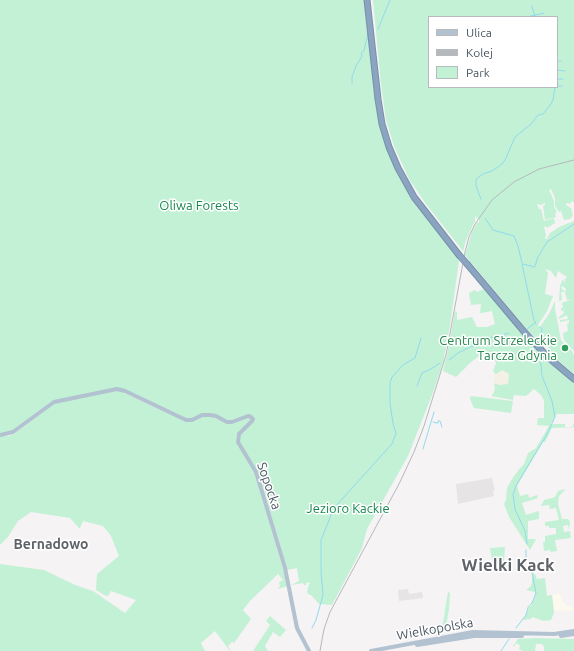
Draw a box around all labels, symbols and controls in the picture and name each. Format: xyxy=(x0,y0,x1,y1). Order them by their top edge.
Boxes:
legend xyxy=(428,16,558,88)
text: Ulica xyxy=(466,26,492,39)
text: Kolej xyxy=(466,46,493,59)
text: Park xyxy=(466,66,490,79)
park label: Oliwa Forests xyxy=(159,198,239,214)
place label: Centrum Strzeleckie Tarcza Gdynia xyxy=(439,333,557,364)
marker: Centrum Strzeleckie Tarcza Gdynia xyxy=(560,343,570,353)
street label: Sopocka xyxy=(254,460,284,512)
park label: Jezioro Kackie xyxy=(306,501,390,517)
district label: Bernadowo xyxy=(14,536,88,552)
district label: Wielki Kack xyxy=(462,555,554,575)
street label: Wielkopolska xyxy=(396,615,474,643)

